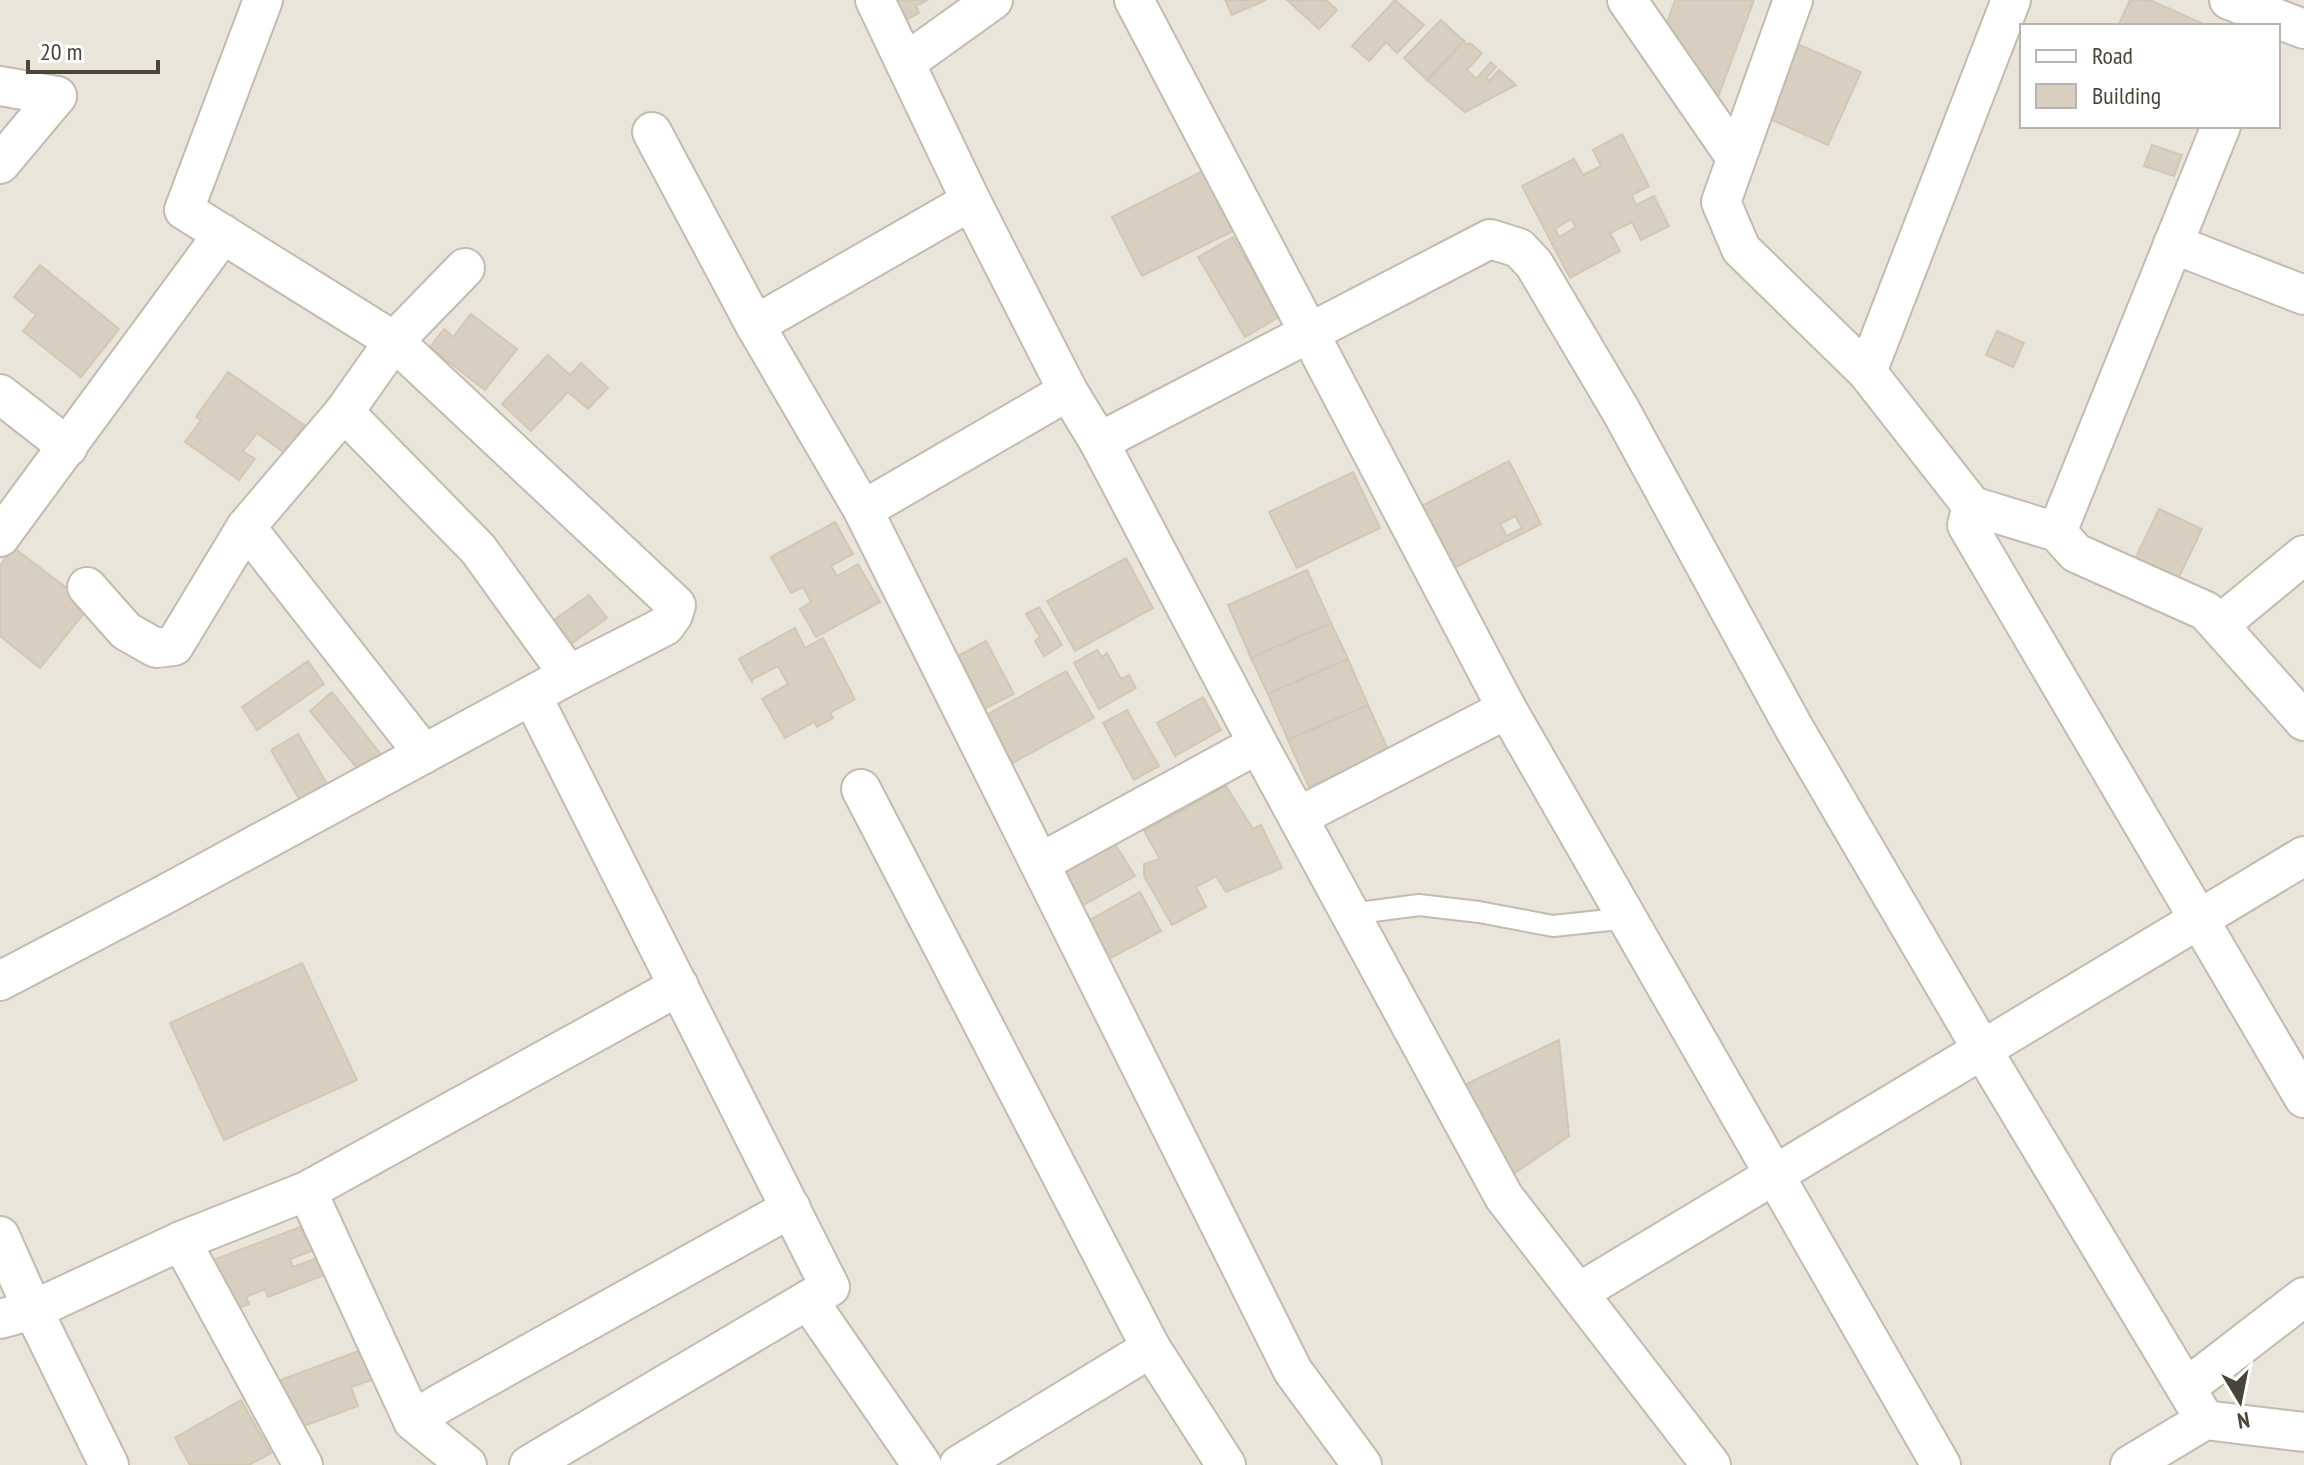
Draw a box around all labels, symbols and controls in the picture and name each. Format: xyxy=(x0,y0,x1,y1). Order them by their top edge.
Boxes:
scale bar xyxy=(28,24,158,74)
legend xyxy=(2020,24,2280,128)
text: 20 m xyxy=(40,36,82,67)
text: Road xyxy=(2092,40,2133,71)
text: Building xyxy=(2092,80,2161,111)
north arrow xyxy=(2200,1361,2280,1441)
text: N xyxy=(2235,1406,2252,1436)

